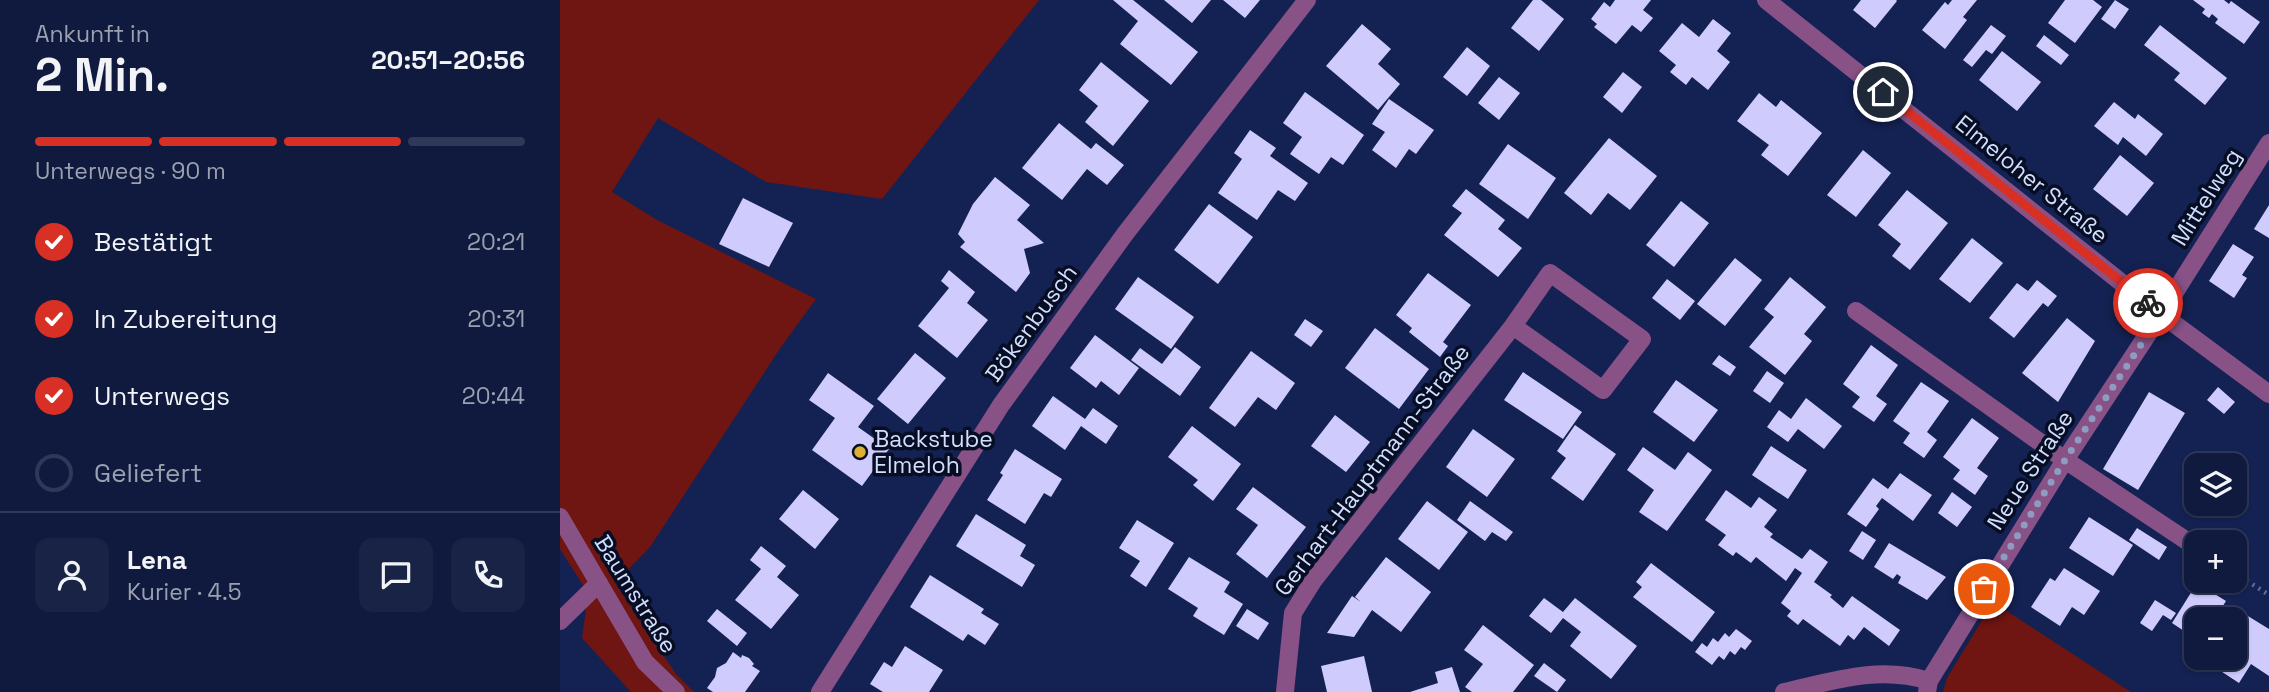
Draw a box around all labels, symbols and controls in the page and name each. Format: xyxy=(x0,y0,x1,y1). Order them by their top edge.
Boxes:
text: Ankunft in xyxy=(35,19,150,49)
text: 20:51–20:56 xyxy=(371,43,525,77)
text: 2 Min. xyxy=(35,46,169,104)
pin xyxy=(1853,62,1913,122)
icon: home xyxy=(1864,73,1902,111)
street label: Elmeloher Straße xyxy=(1949,108,2115,250)
street label: Mittelweg xyxy=(2164,143,2248,251)
text: Unterwegs · 90 m xyxy=(35,156,226,186)
icon: check xyxy=(35,223,73,261)
text: Bestätigt xyxy=(94,225,213,259)
text: 20:21 xyxy=(467,227,525,257)
street label: Bökenbusch xyxy=(978,258,1084,388)
courier xyxy=(2113,268,2183,338)
icon: bike xyxy=(2129,284,2167,322)
icon: check xyxy=(35,300,73,338)
text: In Zubereitung xyxy=(94,302,278,336)
text: 20:31 xyxy=(467,304,525,334)
street label: Gerhart-Hauptmann-Straße xyxy=(1268,338,1476,602)
icon: check xyxy=(35,377,73,415)
text: Unterwegs xyxy=(94,379,230,413)
text: 20:44 xyxy=(462,381,525,411)
street label: Neue Straße xyxy=(1980,404,2080,536)
place label: Backstube Elmeloh xyxy=(874,424,993,480)
marker: Backstube Elmeloh xyxy=(852,444,868,460)
map controls xyxy=(2184,453,2247,670)
button: layers xyxy=(2184,453,2247,516)
text: Geliefert xyxy=(94,456,202,490)
street label: Baumstraße xyxy=(588,529,684,659)
button: + xyxy=(2184,530,2247,593)
button: person xyxy=(35,538,109,612)
button: chat xyxy=(359,538,433,612)
button: phone xyxy=(451,538,525,612)
text: Lena xyxy=(127,543,187,577)
pin xyxy=(1954,559,2014,619)
icon: bag xyxy=(1965,570,2003,608)
text: Kurier · 4.5 xyxy=(127,577,242,607)
button: − xyxy=(2184,607,2247,670)

